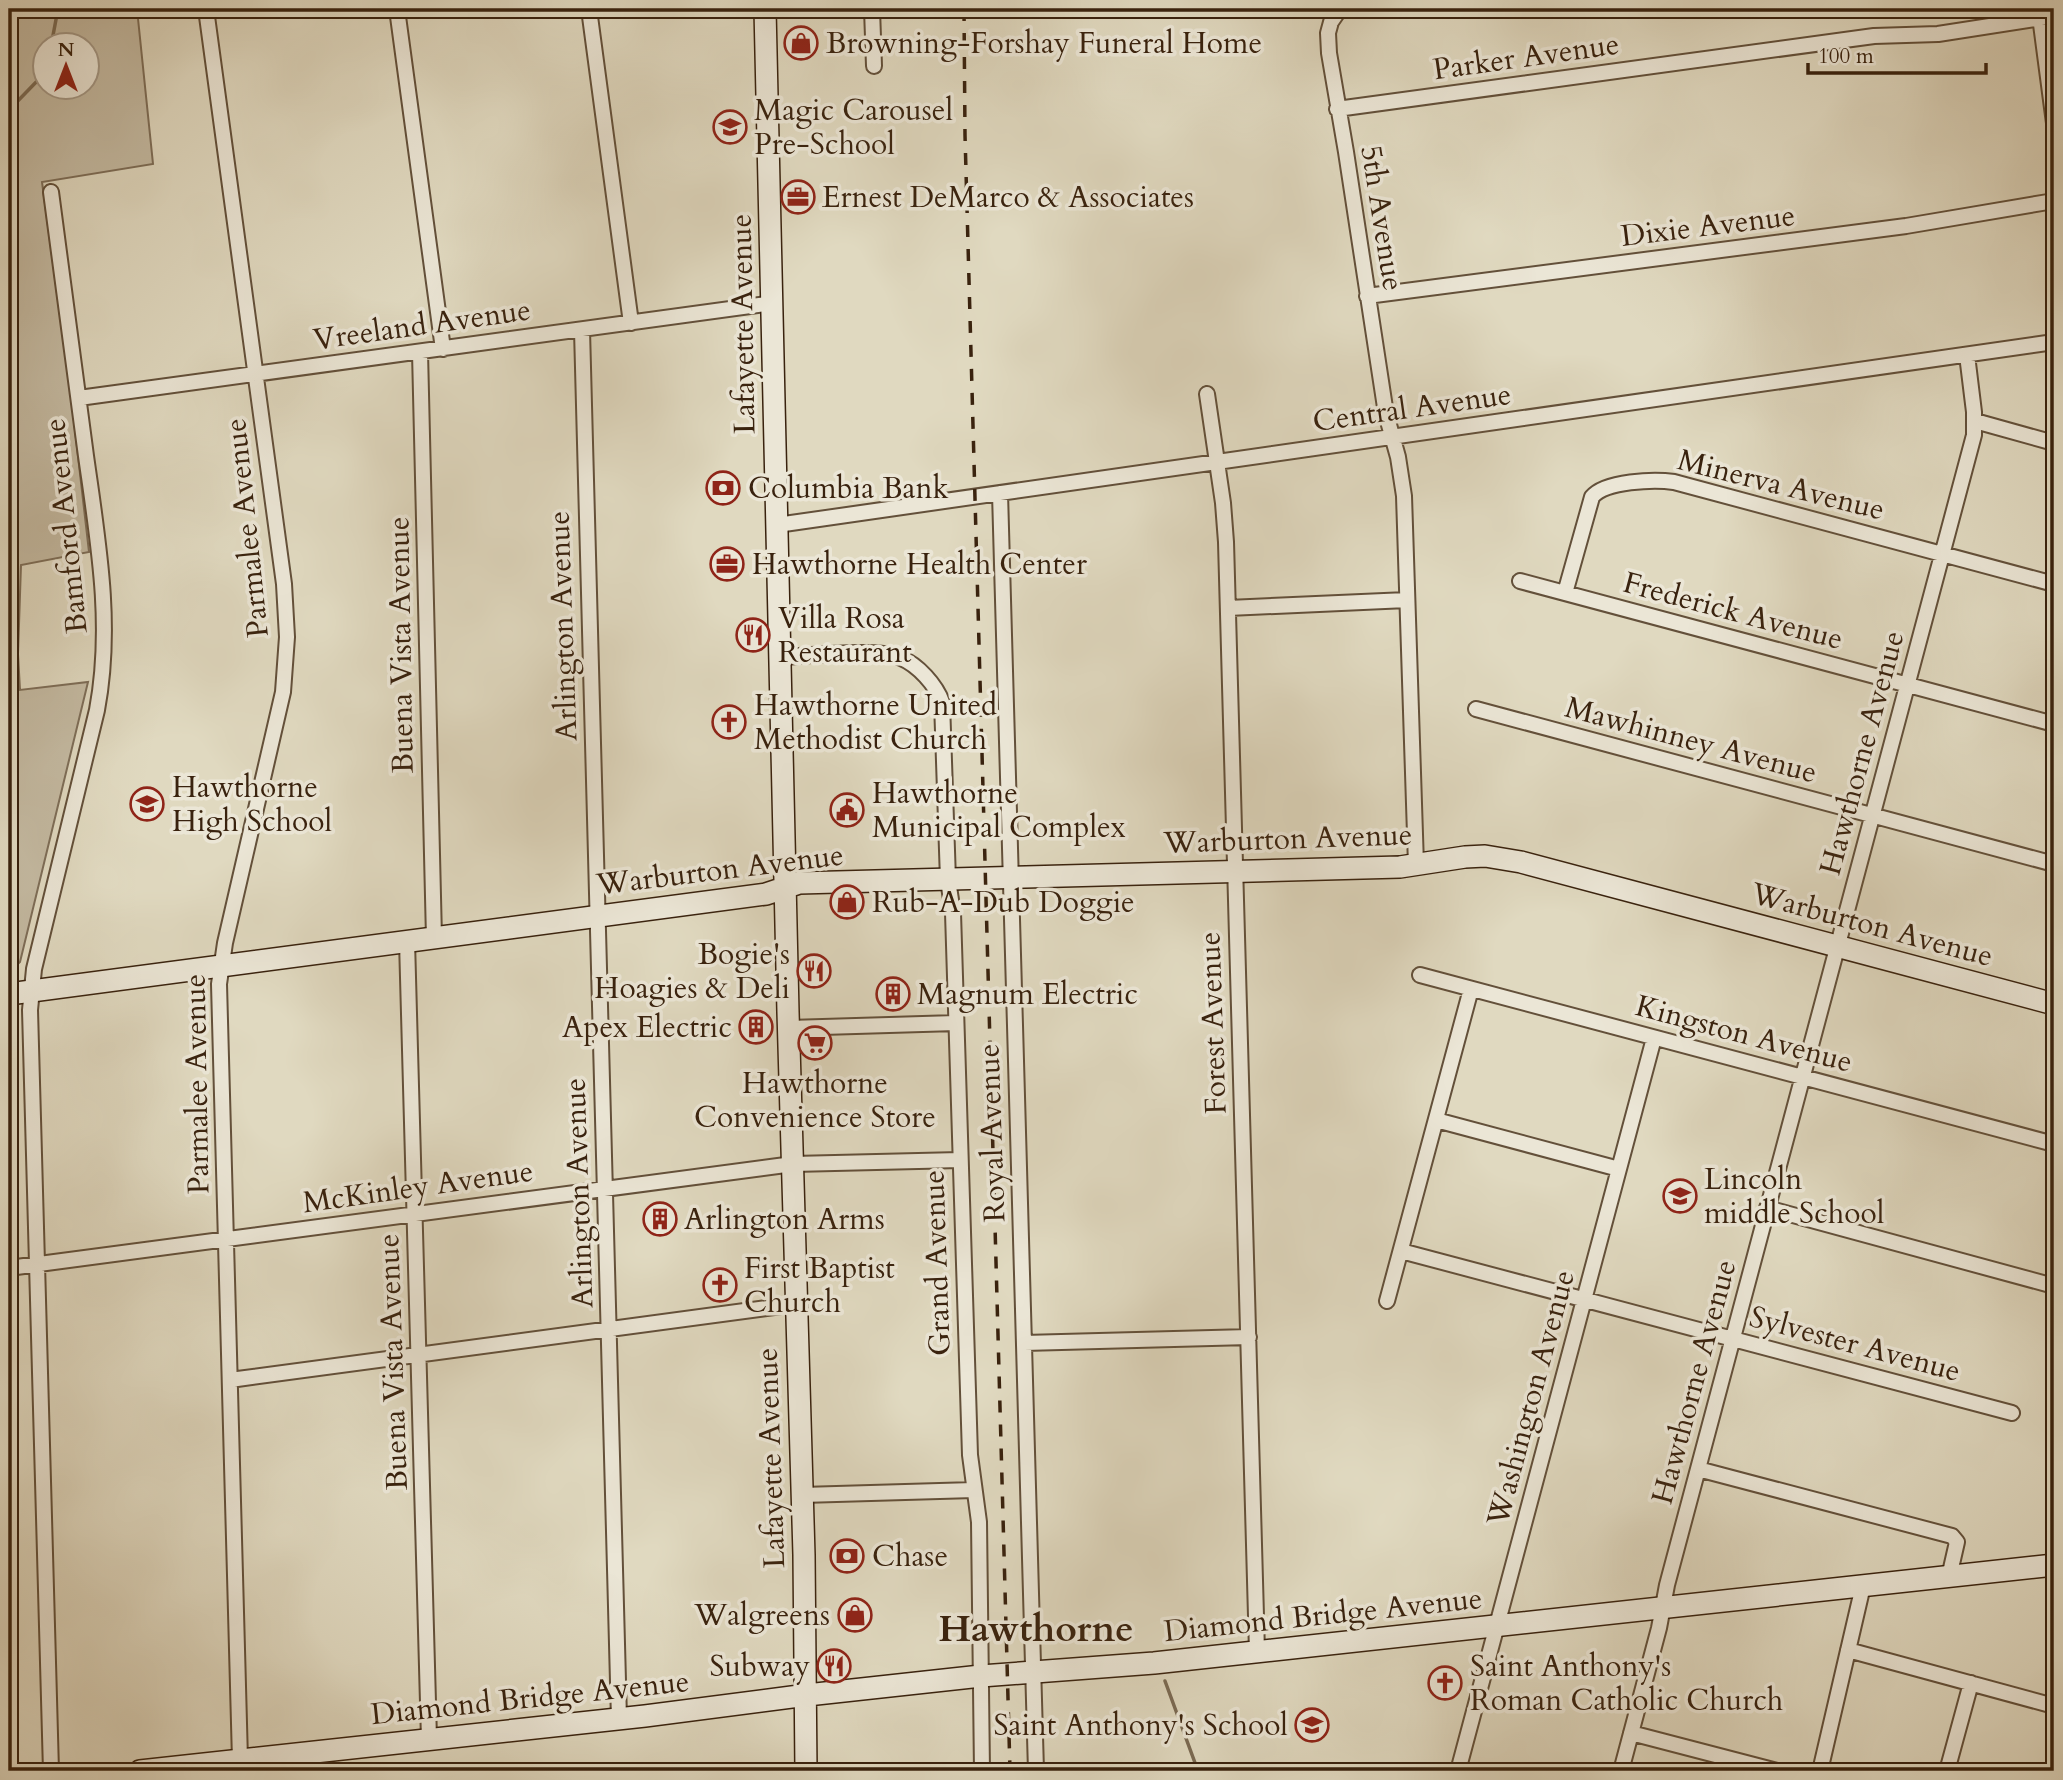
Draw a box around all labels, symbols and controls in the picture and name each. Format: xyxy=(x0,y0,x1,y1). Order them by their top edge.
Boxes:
place label: Browning-Forshay Funeral Home xyxy=(826,23,1262,64)
shop icon: Browning-Forshay Funeral Home xyxy=(782,24,820,62)
street label: Parker Avenue xyxy=(1430,24,1622,90)
north arrow xyxy=(32,32,102,102)
scale bar xyxy=(1808,32,1986,76)
text: N xyxy=(58,37,75,63)
text: 100 m xyxy=(1818,42,1874,71)
place label: Magic Carousel Pre-School xyxy=(754,90,953,165)
school or university icon: Magic Carousel Pre-School xyxy=(711,108,749,146)
street label: 5th Avenue xyxy=(1350,142,1414,294)
place label: Ernest DeMarco & Associates xyxy=(822,177,1194,218)
office icon: Ernest DeMarco & Associates xyxy=(779,178,817,216)
street label: Dixie Avenue xyxy=(1619,195,1797,257)
street label: Lafayette Avenue xyxy=(721,213,765,435)
street label: Vreeland Avenue xyxy=(311,289,533,361)
street label: Central Avenue xyxy=(1310,374,1514,442)
street label: Bamford Avenue xyxy=(34,416,98,636)
street label: Parmalee Avenue xyxy=(215,416,279,640)
street label: Minerva Avenue xyxy=(1673,439,1889,531)
place label: Columbia Bank xyxy=(748,468,949,509)
bank icon: Columbia Bank xyxy=(704,469,742,507)
street label: Arlington Avenue xyxy=(538,510,588,742)
street label: Buena Vista Avenue xyxy=(378,516,424,774)
place label: Hawthorne Health Center xyxy=(752,544,1087,585)
office icon: Hawthorne Health Center xyxy=(708,545,746,583)
street label: Frederick Avenue xyxy=(1619,562,1847,660)
place label: Villa Rosa Restaurant xyxy=(778,598,912,673)
restaurant icon: Villa Rosa Restaurant xyxy=(734,616,772,654)
street label: Hawthorne Avenue xyxy=(1810,626,1914,880)
place label: Hawthorne United Methodist Church xyxy=(754,685,997,760)
street label: Mawhinney Avenue xyxy=(1561,687,1821,793)
church icon: Hawthorne United Methodist Church xyxy=(710,703,748,741)
place label: Hawthorne High School xyxy=(172,767,332,842)
place label: Hawthorne Municipal Complex xyxy=(872,773,1126,848)
school or university icon: Hawthorne High School xyxy=(128,785,166,823)
public building icon: Hawthorne Municipal Complex xyxy=(828,791,866,829)
street label: Warburton Avenue xyxy=(1162,814,1413,864)
street label: Warburton Avenue xyxy=(593,835,846,906)
street label: Warburton Avenue xyxy=(1746,873,1997,977)
place label: Rub-A-Dub Doggie xyxy=(872,882,1135,923)
shop icon: Rub-A-Dub Doggie xyxy=(828,883,866,921)
street label: Forest Avenue xyxy=(1189,931,1237,1115)
place label: Bogie's Hoagies & Deli xyxy=(594,934,790,1009)
restaurant icon: Bogie's Hoagies & Deli xyxy=(795,952,833,990)
street label: Parmalee Avenue xyxy=(175,974,219,1194)
place label: Magnum Electric xyxy=(917,974,1138,1015)
building icon: Magnum Electric xyxy=(874,975,912,1013)
street label: Kingston Avenue xyxy=(1631,985,1857,1083)
place label: Apex Electric xyxy=(562,1007,732,1048)
building icon: Apex Electric xyxy=(737,1008,775,1046)
supermarket icon: Hawthorne Convenience Store xyxy=(796,1024,834,1062)
street label: Royal Avenue xyxy=(968,1043,1016,1223)
place label: Hawthorne Convenience Store xyxy=(694,1063,936,1138)
street label: Arlington Avenue xyxy=(554,1077,604,1309)
street label: McKinley Avenue xyxy=(300,1151,536,1223)
place label: Lincoln middle School xyxy=(1704,1159,1885,1234)
street label: Grand Avenue xyxy=(913,1169,961,1357)
school or university icon: Lincoln middle School xyxy=(1661,1177,1699,1215)
place label: Arlington Arms xyxy=(684,1199,885,1240)
building icon: Arlington Arms xyxy=(641,1200,679,1238)
street label: Buena Vista Avenue xyxy=(368,1233,418,1491)
place label: First Baptist Church xyxy=(744,1248,895,1323)
street label: Hawthorne Avenue xyxy=(1642,1255,1746,1509)
church icon: First Baptist Church xyxy=(701,1266,739,1304)
street label: Washington Avenue xyxy=(1477,1266,1585,1531)
street label: Sylvester Avenue xyxy=(1745,1296,1965,1392)
street label: Lafayette Avenue xyxy=(747,1347,795,1569)
place label: Chase xyxy=(872,1536,948,1577)
bank icon: Chase xyxy=(828,1537,866,1575)
street label: Diamond Bridge Avenue xyxy=(1162,1578,1484,1652)
place label: Walgreens xyxy=(693,1595,830,1636)
shop icon: Walgreens xyxy=(836,1596,874,1634)
district label: Hawthorne xyxy=(938,1604,1134,1654)
place label: Subway xyxy=(710,1646,810,1687)
place label: Saint Anthony's Roman Catholic Church xyxy=(1470,1646,1784,1721)
restaurant icon: Subway xyxy=(815,1647,853,1685)
street label: Diamond Bridge Avenue xyxy=(369,1661,691,1735)
church icon: Saint Anthony's Roman Catholic Church xyxy=(1426,1664,1464,1702)
place label: Saint Anthony's School xyxy=(993,1705,1288,1746)
school or university icon: Saint Anthony's School xyxy=(1293,1706,1331,1744)

